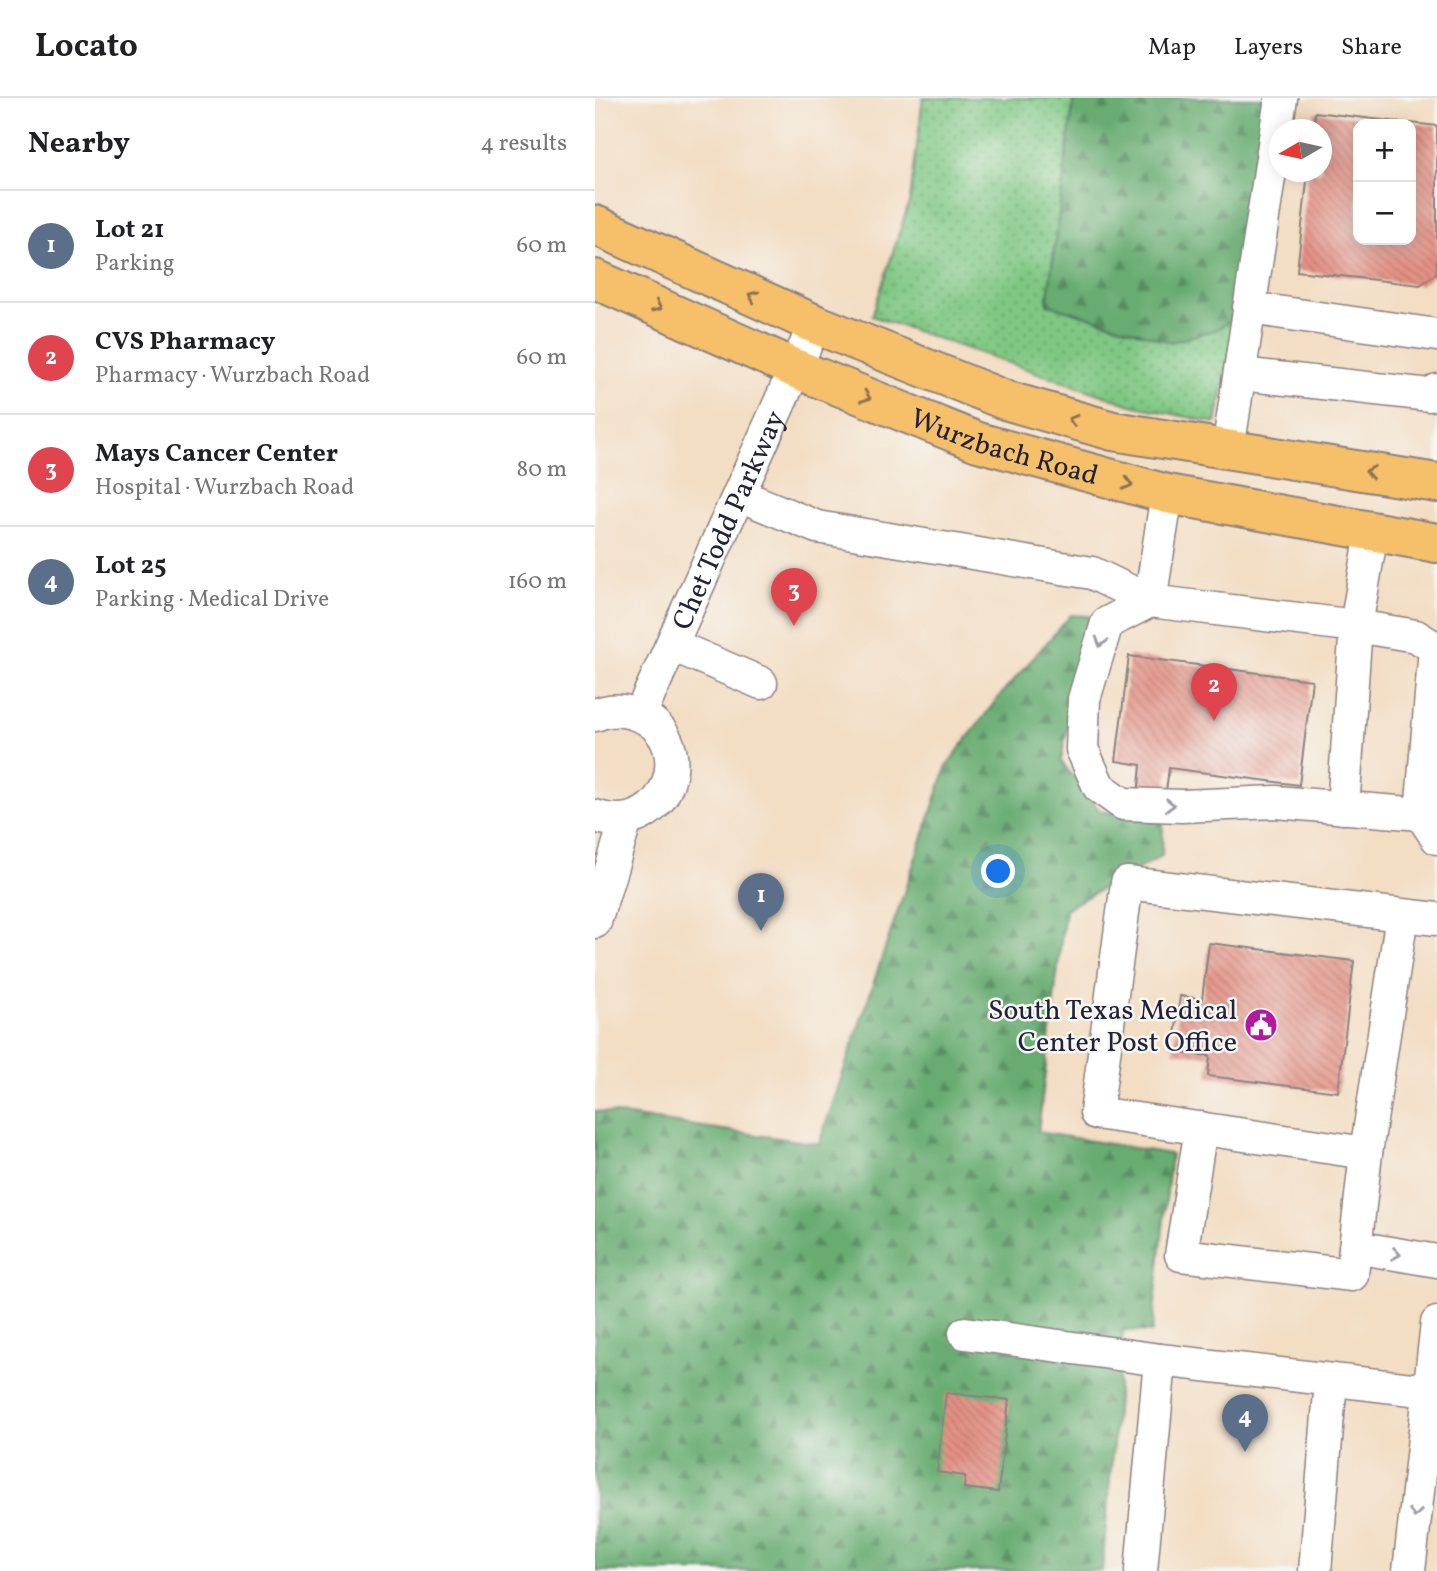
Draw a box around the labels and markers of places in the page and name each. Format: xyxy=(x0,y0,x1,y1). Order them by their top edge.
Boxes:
pin: 3 xyxy=(771,568,817,626)
pin: 2 xyxy=(1191,663,1237,721)
pin: 1 xyxy=(738,873,784,931)
place label: South Texas Medical Center Post Office xyxy=(988,992,1237,1063)
public building icon: South Texas Medical Center Post Office xyxy=(1242,1006,1280,1044)
pin: 4 xyxy=(1222,1394,1268,1452)

